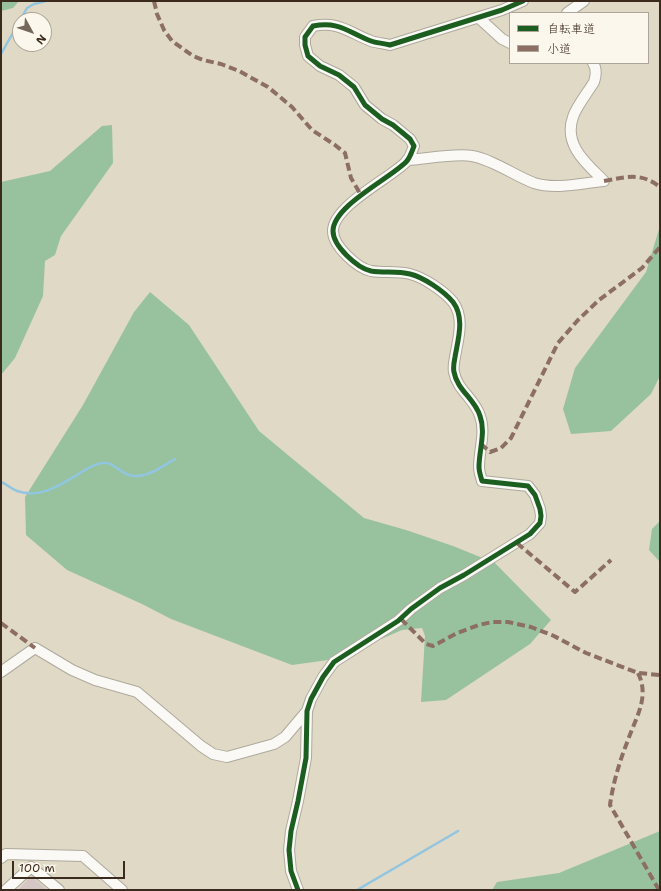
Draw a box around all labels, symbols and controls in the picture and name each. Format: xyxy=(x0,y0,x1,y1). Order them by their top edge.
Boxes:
north arrow xyxy=(12,12,52,52)
legend xyxy=(509,12,649,64)
text: 自転車道 xyxy=(547,21,595,37)
text: N xyxy=(32,31,49,48)
text: 小道 xyxy=(547,41,571,57)
scale bar xyxy=(14,853,127,879)
text: 100 m xyxy=(19,860,55,876)

